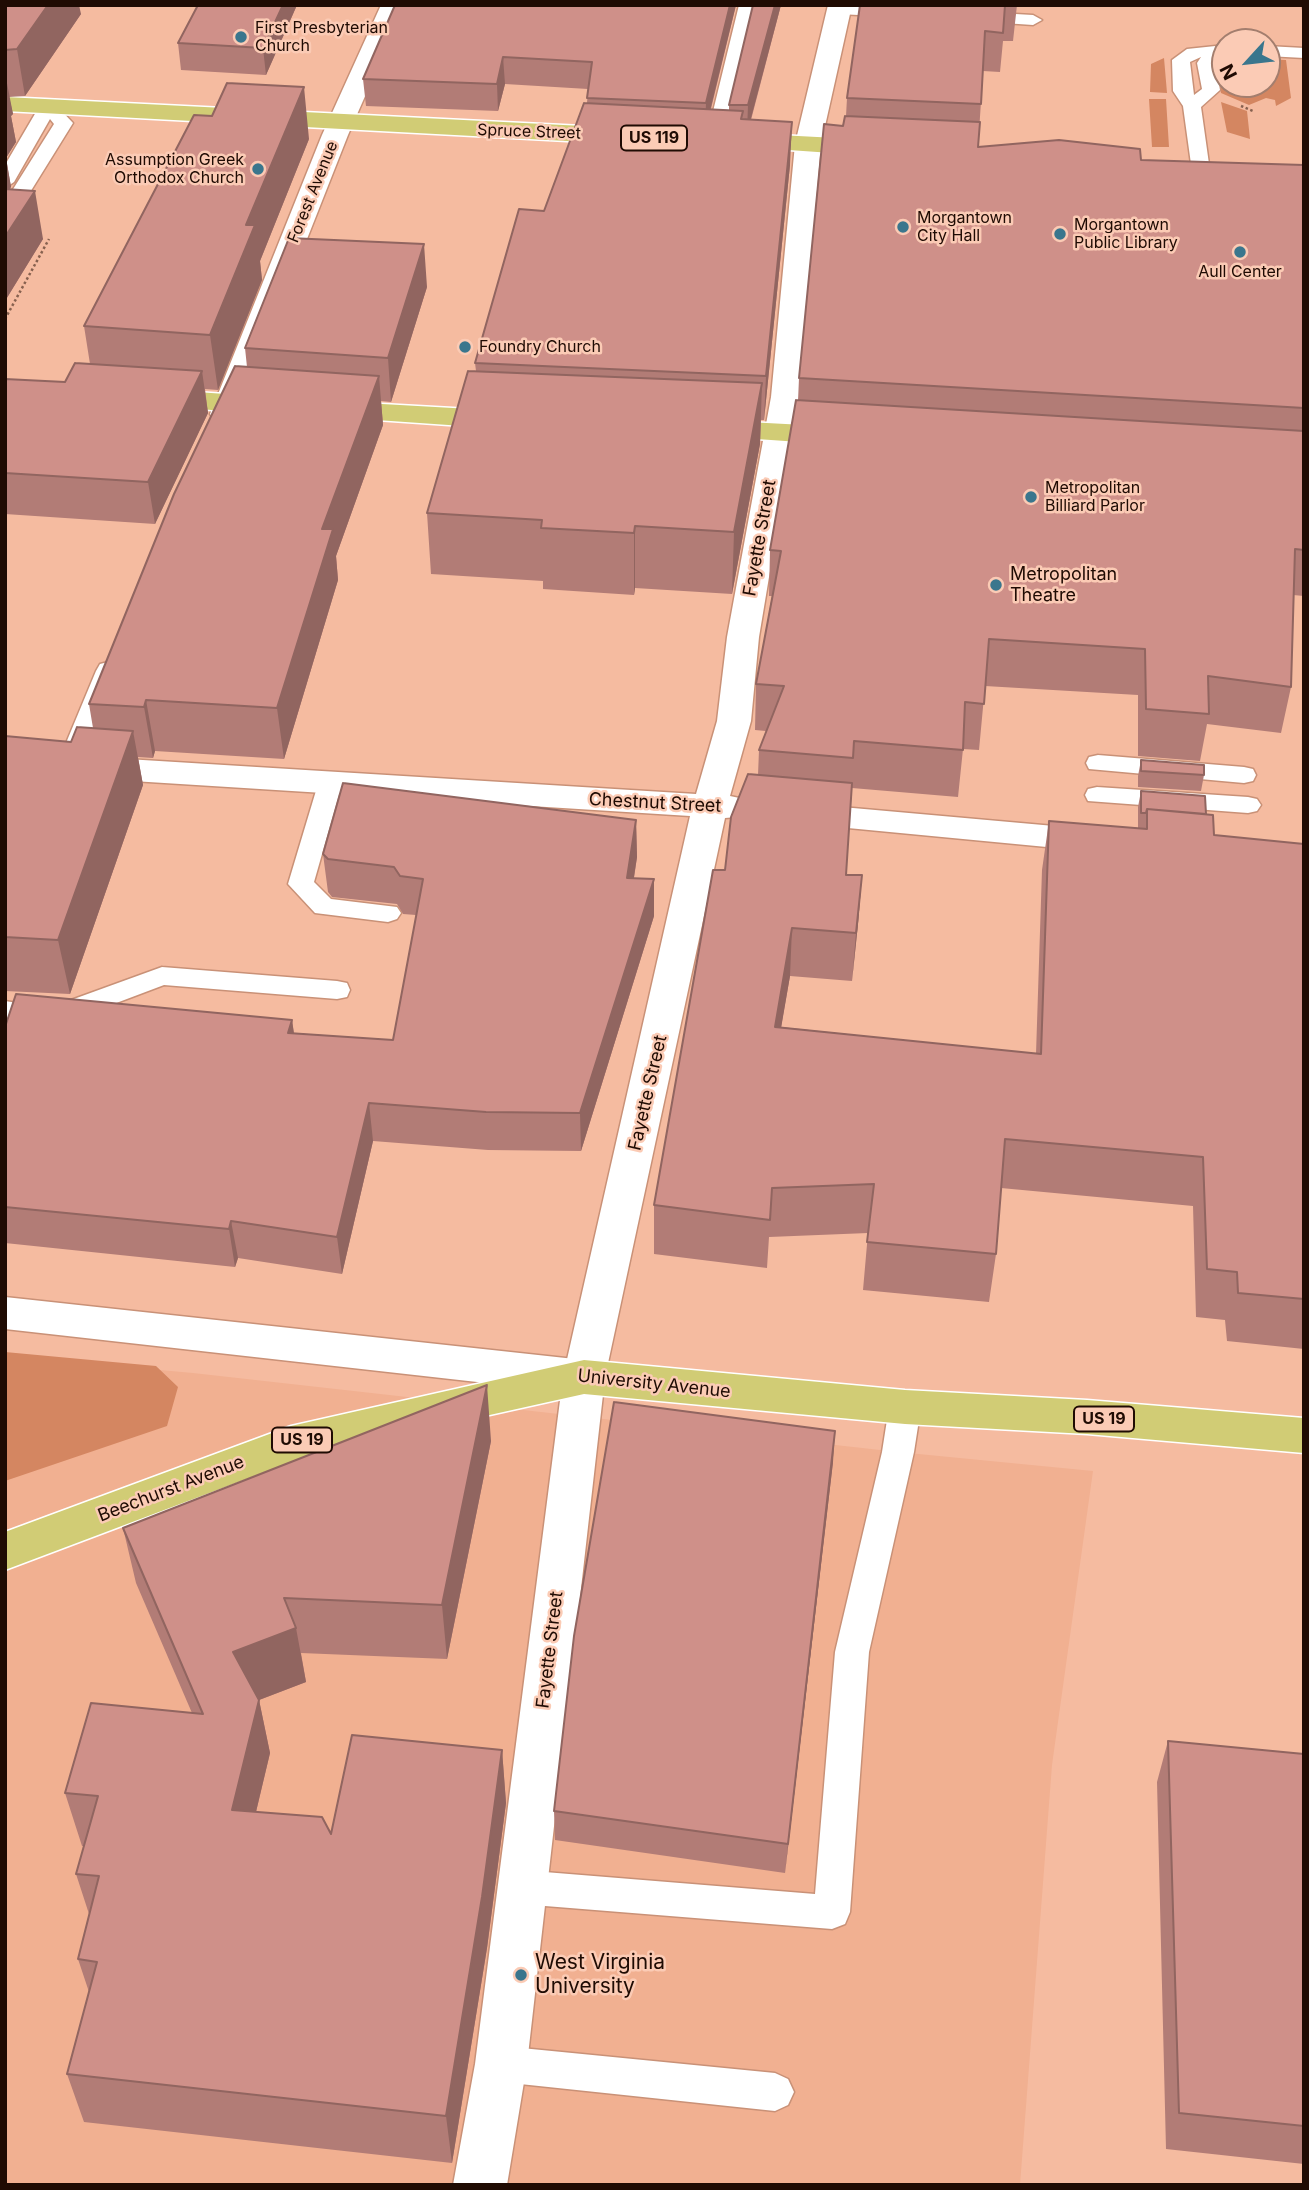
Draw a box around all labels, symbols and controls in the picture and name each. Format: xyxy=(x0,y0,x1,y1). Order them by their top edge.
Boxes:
place label: First Presbyterian Church xyxy=(255,18,388,56)
north arrow xyxy=(1211,28,1281,98)
marker: First Presbyterian Church xyxy=(233,29,249,45)
text: N xyxy=(1215,60,1242,84)
street label: Spruce Street xyxy=(477,121,581,143)
road number: US 119 xyxy=(621,126,687,150)
street label: Forest Avenue xyxy=(284,138,342,246)
place label: Assumption Greek Orthodox Church xyxy=(105,150,244,188)
marker: Assumption Greek Orthodox Church xyxy=(250,161,266,177)
place label: Morgantown City Hall xyxy=(917,208,1012,246)
place label: Morgantown Public Library xyxy=(1074,215,1178,253)
marker: Morgantown City Hall xyxy=(895,219,911,235)
marker: Morgantown Public Library xyxy=(1052,226,1068,242)
marker: Aull Center xyxy=(1232,244,1248,260)
place label: Aull Center xyxy=(1198,262,1282,282)
place label: Foundry Church xyxy=(479,337,601,357)
marker: Foundry Church xyxy=(457,339,473,355)
street label: Fayette Street xyxy=(739,478,781,598)
place label: Metropolitan Billiard Parlor xyxy=(1045,478,1145,516)
marker: Metropolitan Billiard Parlor xyxy=(1023,489,1039,505)
place label: Metropolitan Theatre xyxy=(1010,564,1117,606)
marker: Metropolitan Theatre xyxy=(988,577,1004,593)
street label: Chestnut Street xyxy=(588,789,722,817)
street label: Fayette Street xyxy=(624,1033,672,1153)
street label: University Avenue xyxy=(576,1365,732,1403)
road number: US 19 xyxy=(1074,1406,1134,1432)
road number: US 19 xyxy=(272,1428,332,1452)
street label: Beechurst Avenue xyxy=(95,1451,247,1527)
street label: Fayette Street xyxy=(532,1590,568,1710)
place label: West Virginia University xyxy=(535,1950,665,2000)
marker: West Virginia University xyxy=(513,1967,529,1983)

